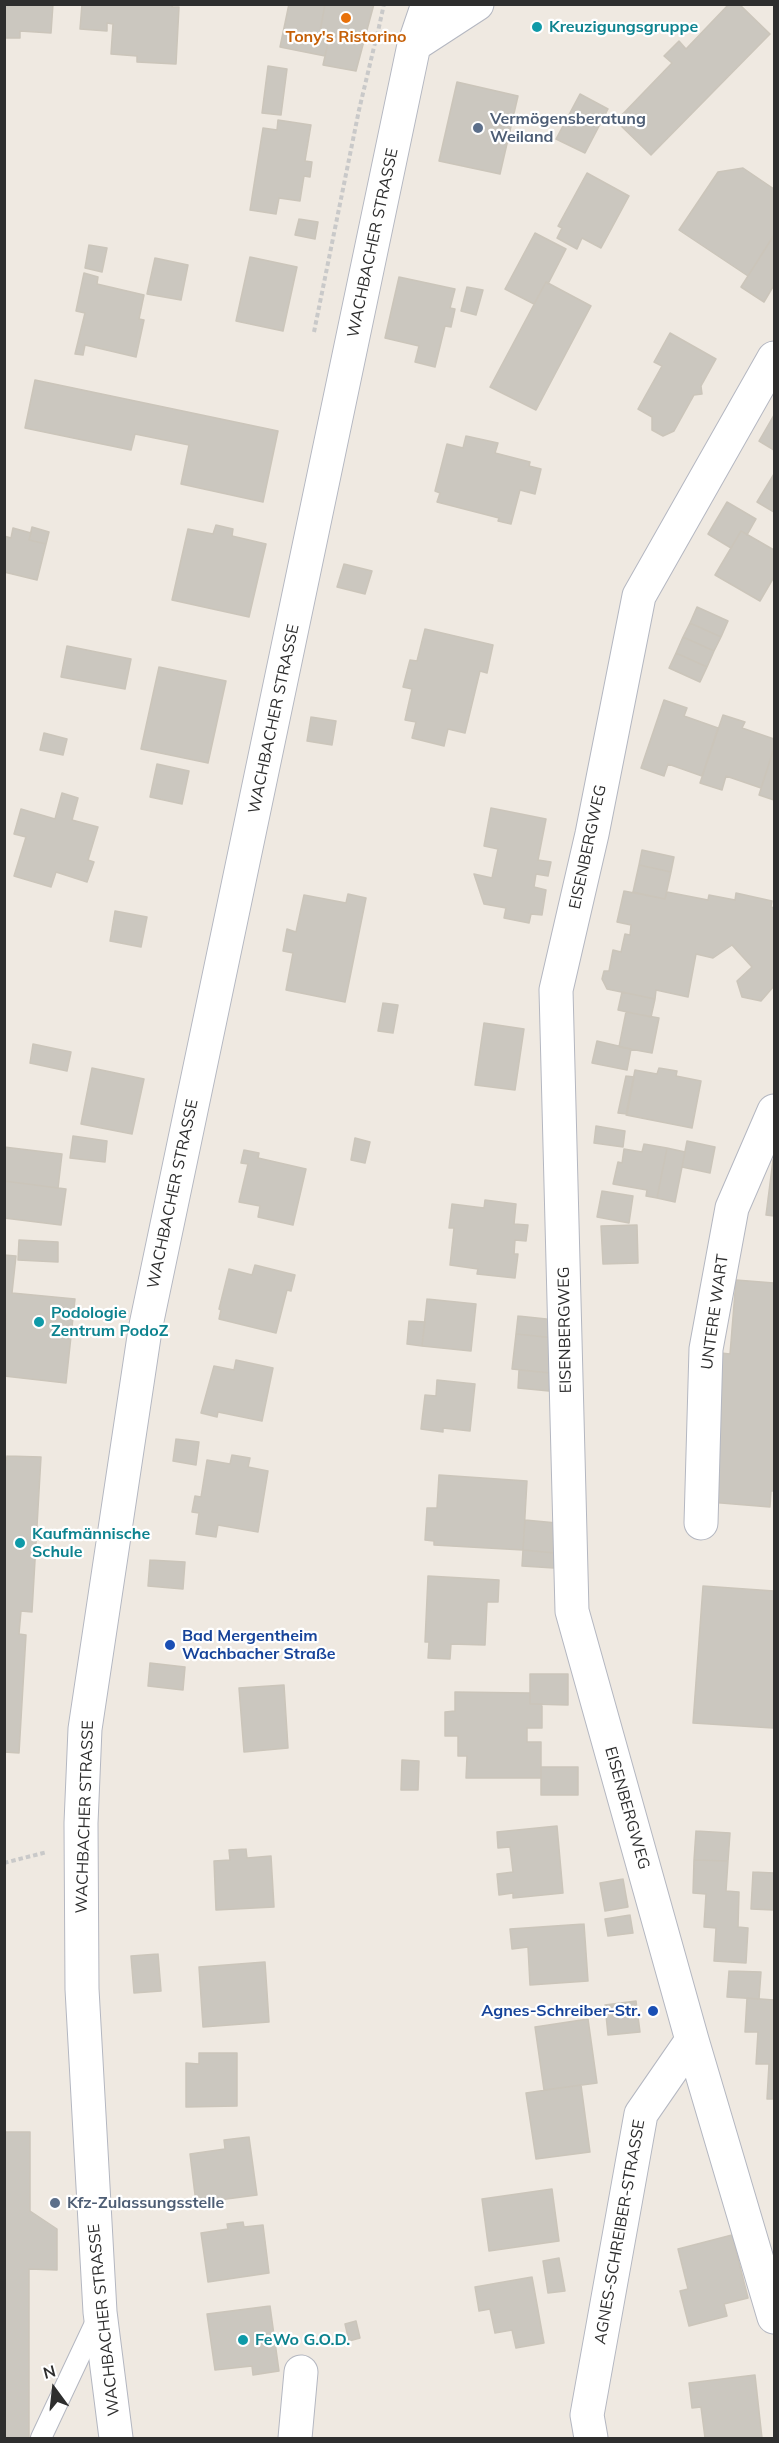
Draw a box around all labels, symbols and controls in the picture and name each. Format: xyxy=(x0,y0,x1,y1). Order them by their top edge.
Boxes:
marker: Tony's Ristorino xyxy=(339,11,353,25)
place label: Kreuzigungsgruppe xyxy=(549,17,698,37)
marker: Kreuzigungsgruppe xyxy=(530,20,544,34)
place label: Tony's Ristorino xyxy=(285,27,407,47)
place label: Vermögensberatung Weiland xyxy=(490,109,646,147)
marker: Vermögensberatung Weiland xyxy=(471,121,485,135)
street label: WACHBACHER STRASSE xyxy=(344,147,402,339)
street label: WACHBACHER STRASSE xyxy=(245,623,303,815)
street label: EISENBERGWEG xyxy=(565,783,611,911)
street label: WACHBACHER STRASSE xyxy=(144,1098,202,1290)
street label: UNTERE WART xyxy=(697,1253,733,1371)
street label: EISENBERGWEG xyxy=(554,1267,576,1393)
place label: Podologie Zentrum PodoZ xyxy=(51,1303,168,1341)
marker: Podologie Zentrum PodoZ xyxy=(32,1315,46,1329)
place label: Kaufmännische Schule xyxy=(32,1524,150,1562)
marker: Kaufmännische Schule xyxy=(13,1536,27,1550)
place label: Bad Mergentheim Wachbacher Straße xyxy=(182,1626,336,1664)
marker: Bad Mergentheim Wachbacher Straße xyxy=(163,1638,177,1652)
street label: WACHBACHER STRASSE xyxy=(72,1720,98,1914)
street label: EISENBERGWEG xyxy=(600,1745,654,1871)
place label: Agnes-Schreiber-Str. xyxy=(481,2001,641,2021)
marker: Agnes-Schreiber-Str. xyxy=(646,2004,660,2018)
street label: AGNES-SCHREIBER-STRASSE xyxy=(591,2118,649,2346)
place label: Kfz-Zulassungsstelle xyxy=(67,2193,224,2213)
marker: Kfz-Zulassungsstelle xyxy=(48,2196,62,2210)
street label: WACHBACHER STRASSE xyxy=(84,2223,124,2417)
place label: FeWo G.O.D. xyxy=(255,2330,350,2350)
marker: FeWo G.O.D. xyxy=(236,2333,250,2347)
north arrow xyxy=(24,2359,84,2419)
text: N xyxy=(41,2360,58,2383)

